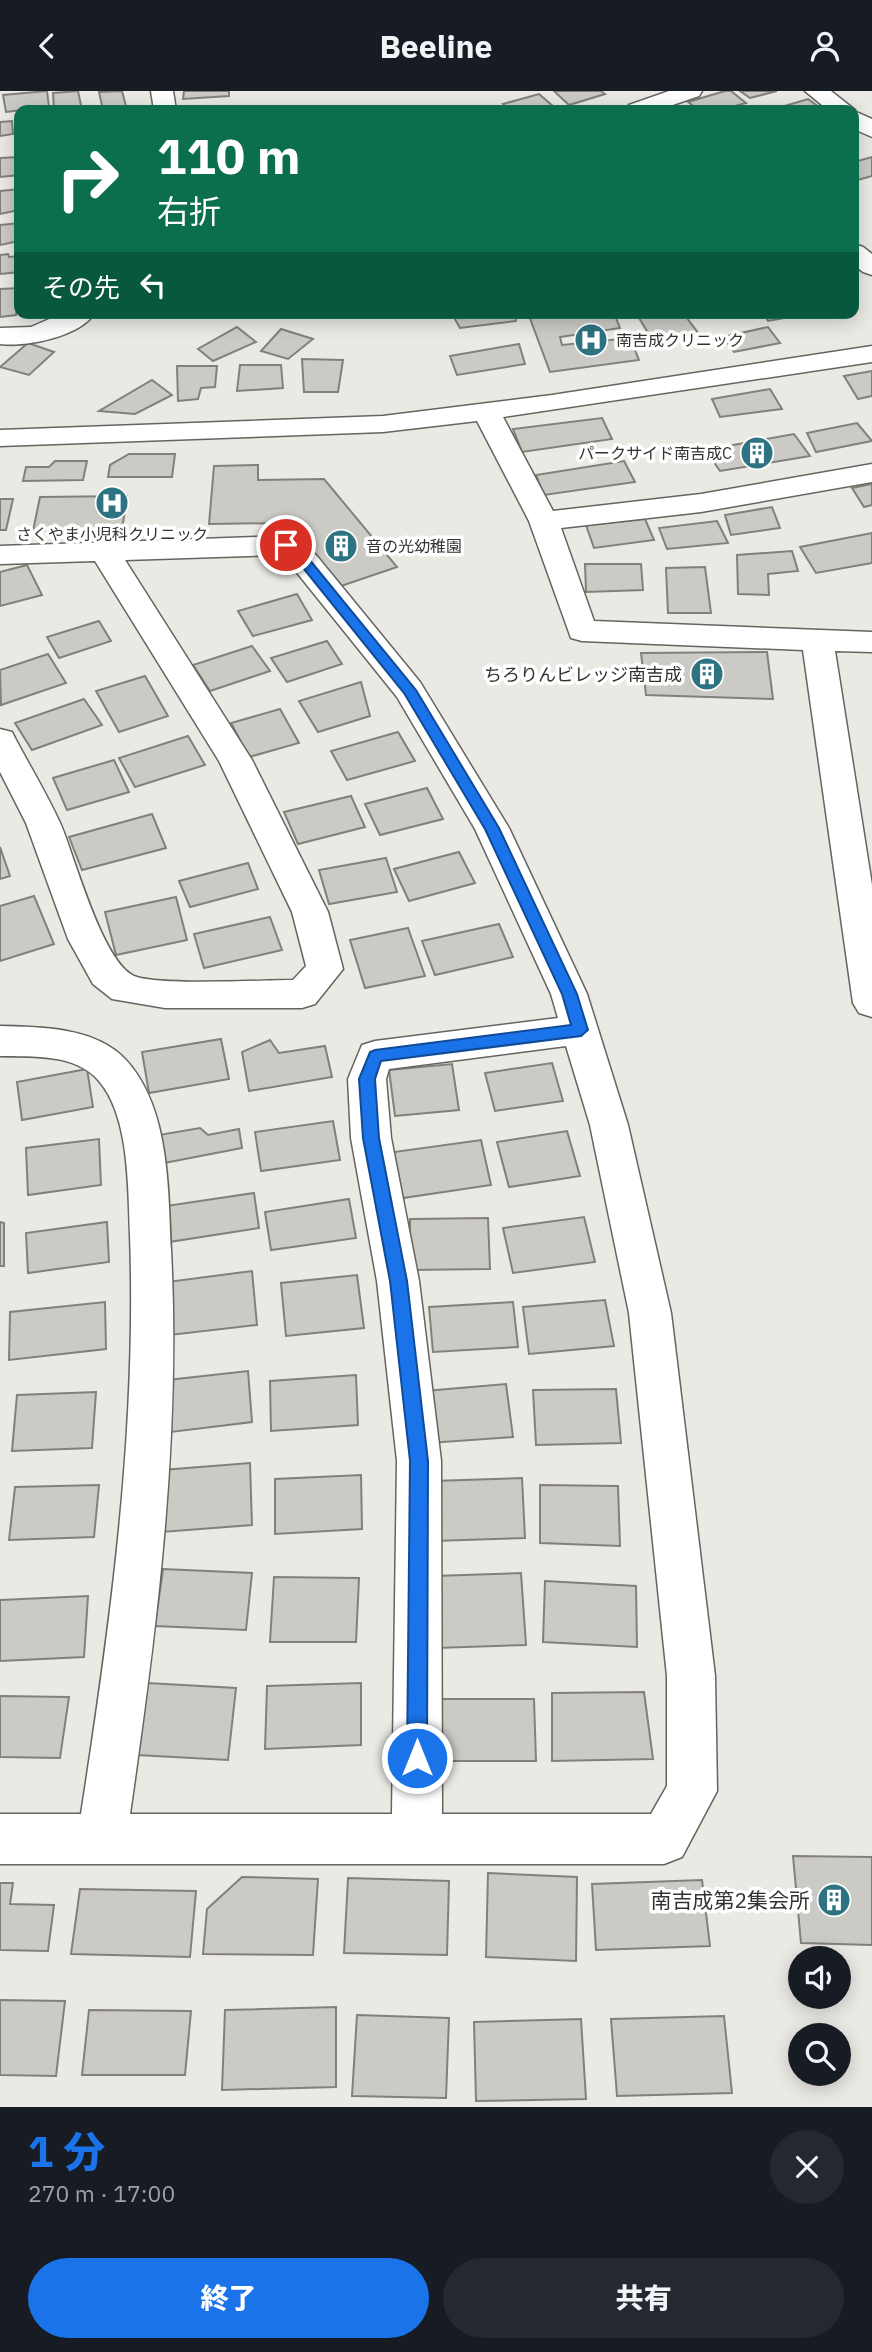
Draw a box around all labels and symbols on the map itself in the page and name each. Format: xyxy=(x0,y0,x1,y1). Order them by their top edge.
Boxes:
hospital icon: 南吉成クリニック xyxy=(572,321,610,359)
place label: 南吉成クリニック xyxy=(616,330,744,350)
building icon: パークサイド南吉成C xyxy=(738,434,776,472)
place label: パークサイド南吉成C xyxy=(578,443,732,463)
hospital icon: さくやま小児科クリニック xyxy=(93,484,131,522)
pin xyxy=(256,515,316,575)
place label: さくやま小児科クリニック xyxy=(16,524,208,544)
building icon: 音の光幼稚園 xyxy=(322,527,360,565)
place label: 音の光幼稚園 xyxy=(366,536,462,556)
building icon: ちろりんビレッジ南吉成 xyxy=(688,655,726,693)
place label: ちろりんビレッジ南吉成 xyxy=(484,663,682,686)
position arrow xyxy=(380,1721,454,1795)
building icon: 南吉成第2集会所 xyxy=(815,1881,853,1919)
place label: 南吉成第2集会所 xyxy=(650,1886,810,1914)

